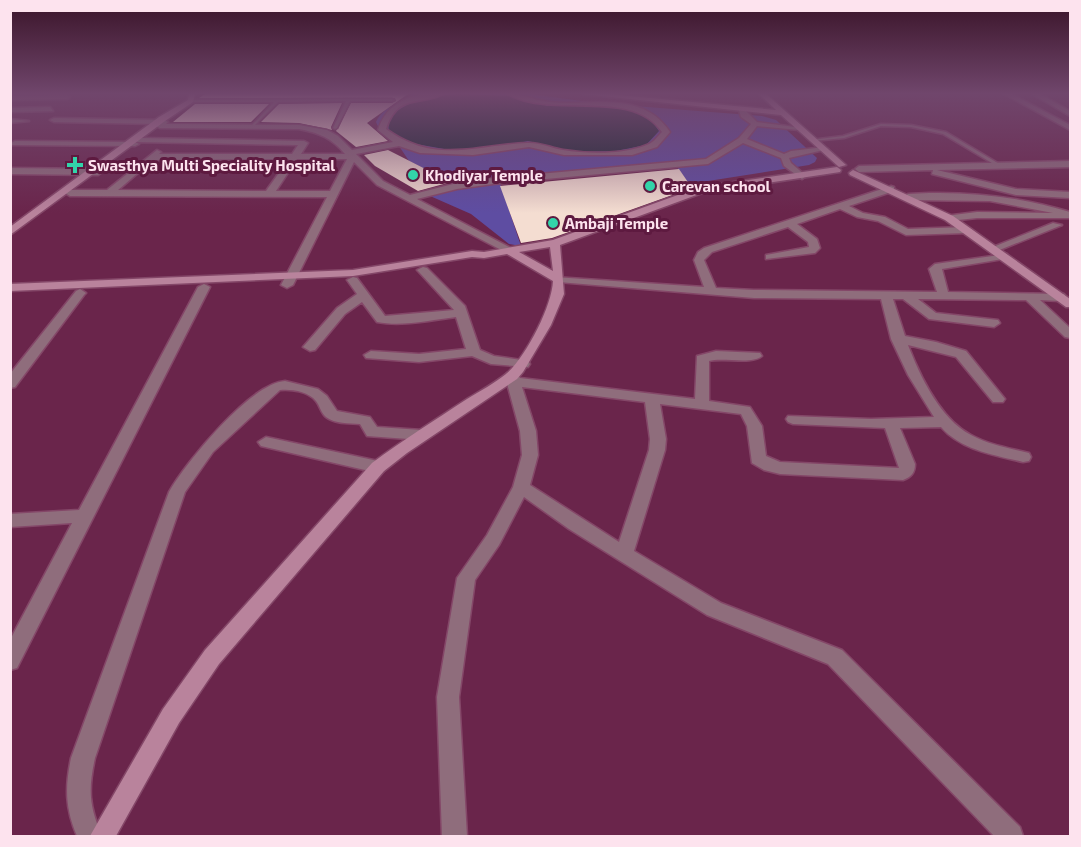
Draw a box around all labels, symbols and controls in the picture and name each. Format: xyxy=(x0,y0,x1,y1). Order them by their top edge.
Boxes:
marker: Swasthya Multi Speciality Hospital xyxy=(66,156,84,174)
place label: Swasthya Multi Speciality Hospital xyxy=(88,156,335,175)
place label: Khodiyar Temple xyxy=(425,166,543,185)
marker: Khodiyar Temple xyxy=(406,168,420,182)
place label: Carevan school xyxy=(662,177,771,195)
marker: Carevan school xyxy=(643,179,657,193)
place label: Ambaji Temple xyxy=(565,214,668,232)
marker: Ambaji Temple xyxy=(546,216,560,230)

